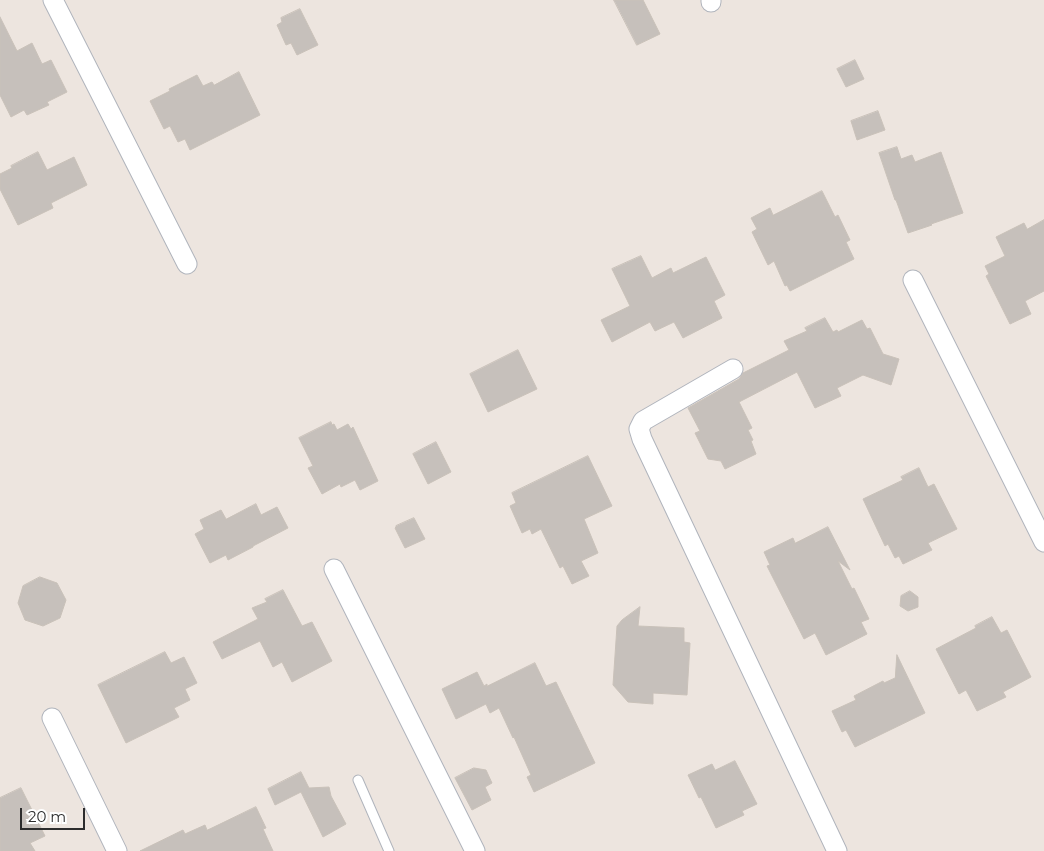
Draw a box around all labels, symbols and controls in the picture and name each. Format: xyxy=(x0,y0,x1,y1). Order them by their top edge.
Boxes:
scale bar xyxy=(22,798,88,830)
text: 20 m xyxy=(28,807,66,826)

